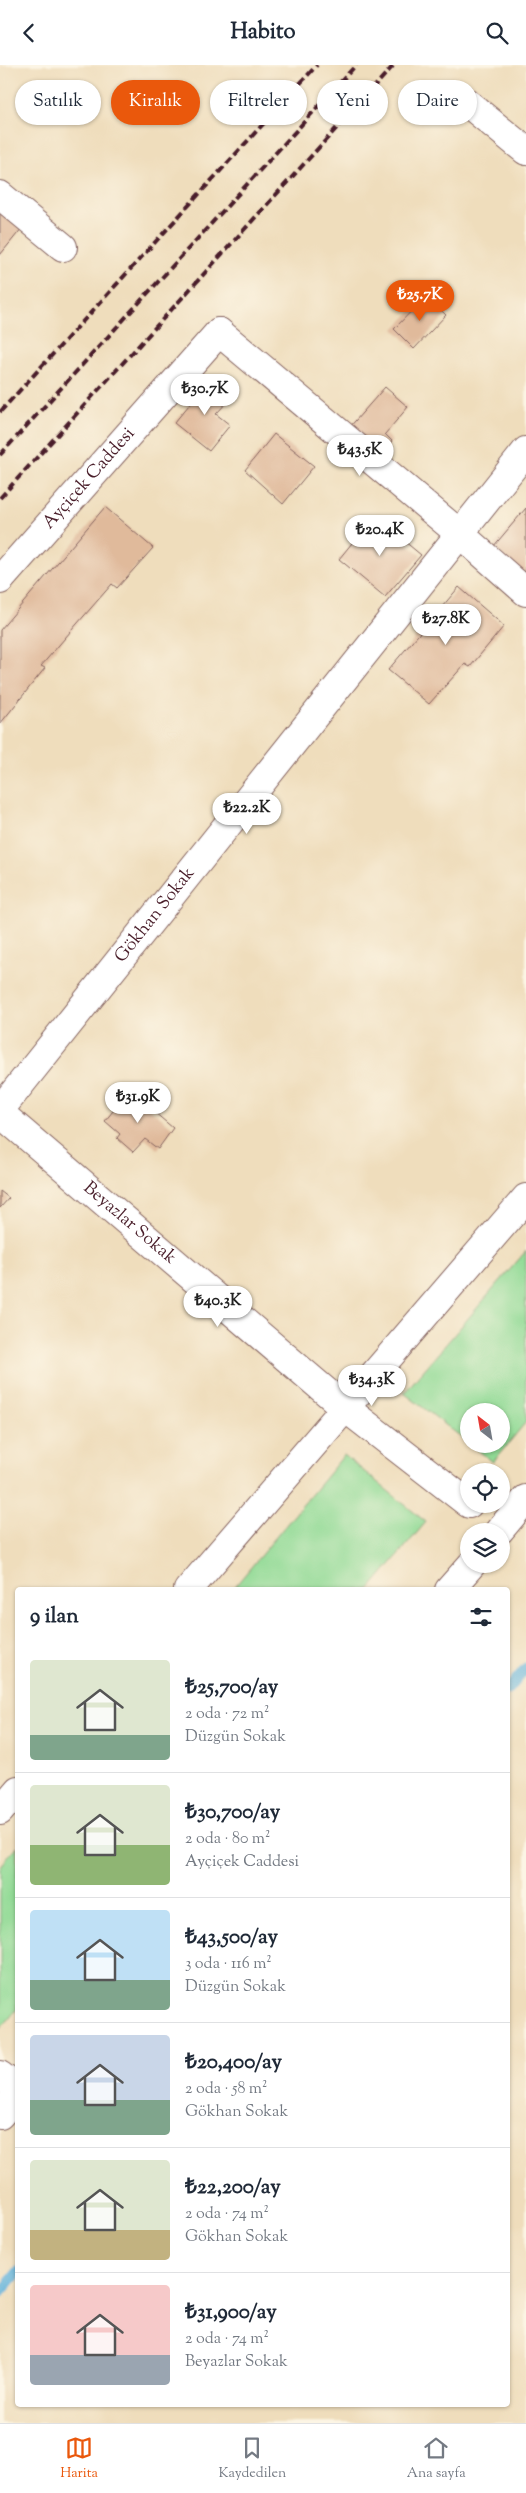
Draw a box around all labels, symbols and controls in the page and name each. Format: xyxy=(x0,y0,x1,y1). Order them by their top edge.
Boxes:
text: Habito xyxy=(230,17,296,49)
icon: back xyxy=(15,19,43,47)
icon: search xyxy=(483,19,511,47)
chip: Satılık xyxy=(15,80,101,125)
chip: Kiralık xyxy=(111,80,200,125)
chip: Filtreler xyxy=(210,80,307,125)
chip: Yeni xyxy=(317,80,388,125)
chip: Daire xyxy=(398,80,477,125)
pin: ₺25.7K xyxy=(379,279,461,322)
text: ₺25.7K xyxy=(397,284,443,307)
pin: ₺30.7K xyxy=(164,373,246,416)
text: ₺30.7K xyxy=(181,378,229,401)
street label: Ayçiçek Caddesi xyxy=(37,422,142,536)
pin: ₺43.5K xyxy=(319,435,401,477)
text: ₺43.5K xyxy=(338,439,382,462)
pin: ₺20.4K xyxy=(339,515,421,557)
text: ₺20.4K xyxy=(356,519,404,542)
pin: ₺27.8K xyxy=(405,603,487,646)
text: ₺27.8K xyxy=(422,608,470,631)
pin: ₺22.2K xyxy=(206,793,288,835)
text: ₺22.2K xyxy=(223,797,271,820)
street label: Gökhan Sokak xyxy=(109,862,202,969)
pin: ₺31.9K xyxy=(97,1081,179,1124)
text: ₺31.9K xyxy=(116,1086,160,1109)
street label: Beyazlar Sokak xyxy=(77,1176,182,1271)
pin: ₺40.3K xyxy=(177,1285,259,1328)
text: ₺40.3K xyxy=(194,1290,242,1313)
pin: ₺34.3K xyxy=(331,1365,413,1407)
text: ₺34.3K xyxy=(349,1369,395,1392)
north arrow xyxy=(460,1403,510,1453)
map controls xyxy=(460,1403,510,1573)
button: locate xyxy=(460,1463,510,1513)
button: layers xyxy=(460,1523,510,1573)
text: 9 ilan xyxy=(30,1602,79,1632)
icon: filters xyxy=(467,1603,495,1631)
text: ₺25,700/ay xyxy=(185,1673,278,1703)
icon: home xyxy=(70,1680,130,1740)
text: 2 oda · 72 m² xyxy=(185,1703,269,1726)
text: Düzgün Sokak xyxy=(185,1726,286,1749)
text: ₺30,700/ay xyxy=(185,1798,280,1828)
icon: home xyxy=(70,1805,130,1865)
text: 2 oda · 80 m² xyxy=(185,1828,270,1851)
text: Ayçiçek Caddesi xyxy=(185,1851,299,1874)
text: ₺43,500/ay xyxy=(185,1923,278,1953)
icon: home xyxy=(70,1930,130,1990)
text: 3 oda · 116 m² xyxy=(185,1953,272,1976)
text: Düzgün Sokak xyxy=(185,1976,286,1999)
text: ₺20,400/ay xyxy=(185,2048,282,2078)
icon: home xyxy=(70,2055,130,2115)
text: 2 oda · 58 m² xyxy=(185,2078,267,2101)
text: Gökhan Sokak xyxy=(185,2101,288,2124)
text: ₺22,200/ay xyxy=(185,2173,281,2203)
icon: home xyxy=(70,2180,130,2240)
text: 2 oda · 74 m² xyxy=(185,2203,269,2226)
text: Gökhan Sokak xyxy=(185,2226,288,2249)
text: ₺31,900/ay xyxy=(185,2298,277,2328)
icon: home xyxy=(70,2305,130,2365)
text: 2 oda · 74 m² xyxy=(185,2328,269,2351)
text: Beyazlar Sokak xyxy=(185,2351,288,2374)
tab: Harita xyxy=(60,2434,98,2484)
tab: Kaydedilen xyxy=(218,2434,286,2484)
tab: Ana sayfa xyxy=(407,2434,466,2484)

